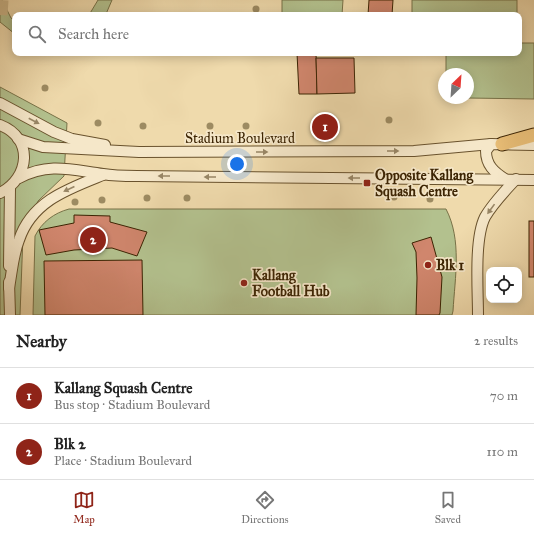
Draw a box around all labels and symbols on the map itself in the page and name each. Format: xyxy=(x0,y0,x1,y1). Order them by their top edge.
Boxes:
north arrow xyxy=(438,68,474,104)
pin: 1 xyxy=(312,112,338,142)
one-way arrow xyxy=(28,118,40,125)
street label: Stadium Boulevard xyxy=(185,130,295,147)
one-way arrow xyxy=(387,148,400,154)
one-way arrow xyxy=(256,149,269,155)
your location xyxy=(227,154,247,174)
place label: Opposite Kallang Squash Centre xyxy=(375,167,473,201)
one-way arrow xyxy=(157,173,170,179)
one-way arrow xyxy=(203,174,216,180)
one-way arrow xyxy=(347,175,360,181)
marker: Opposite Kallang Squash Centre xyxy=(362,178,372,188)
one-way arrow xyxy=(63,186,75,192)
one-way arrow xyxy=(487,204,495,214)
pin: 2 xyxy=(80,225,106,255)
place label: Blk 1 xyxy=(436,257,465,274)
marker: Blk 1 xyxy=(423,260,433,270)
place label: Kallang Football Hub xyxy=(252,267,330,300)
marker: Kallang Football Hub xyxy=(239,278,249,288)

